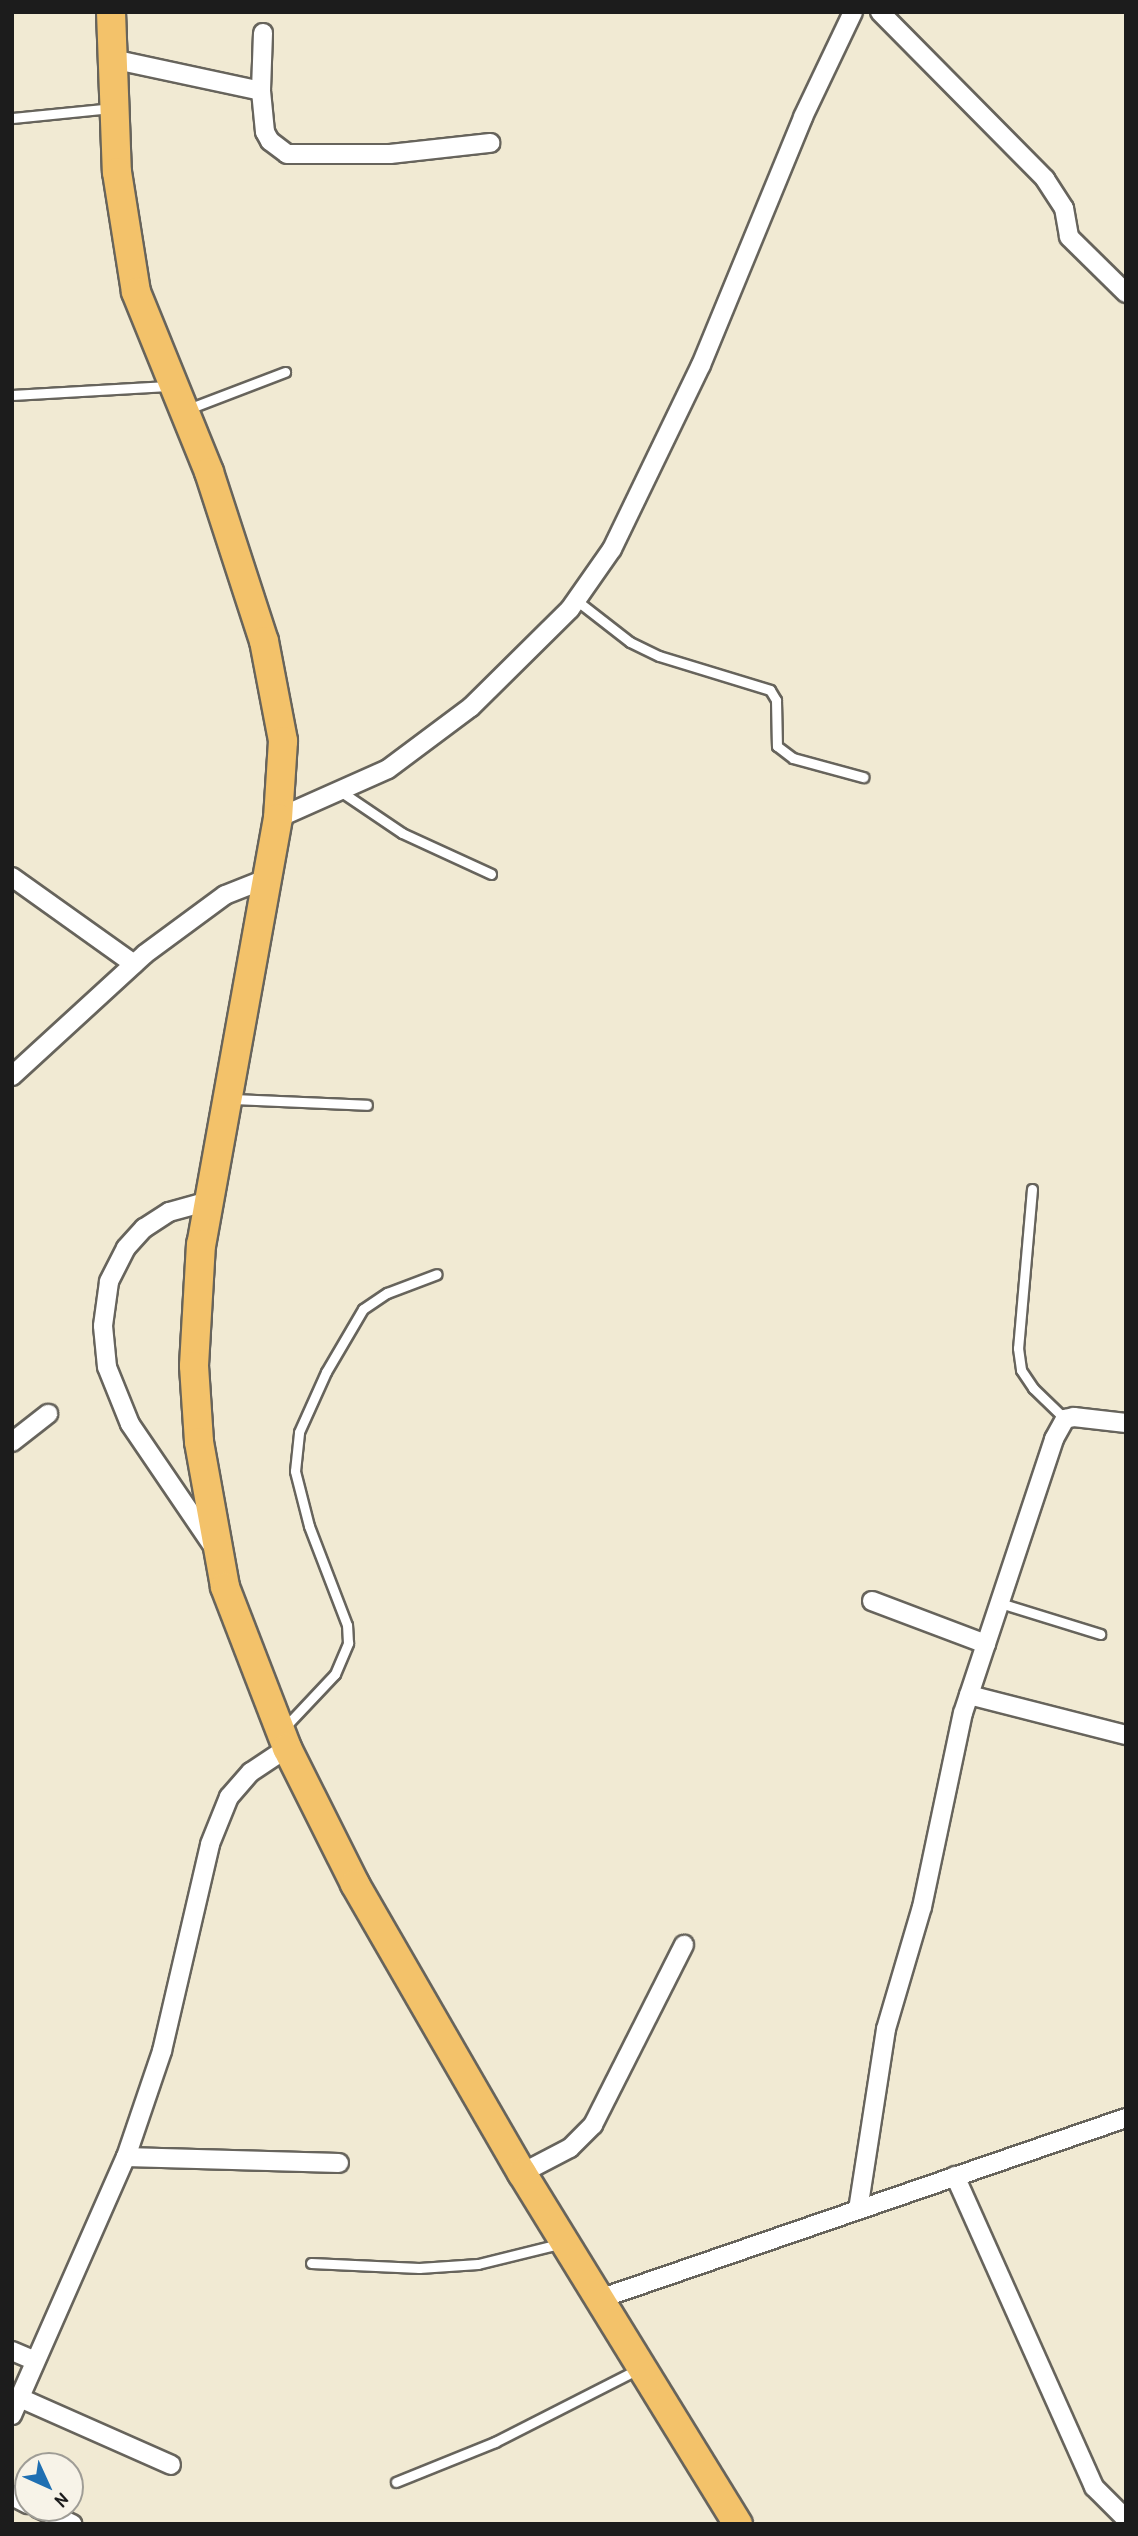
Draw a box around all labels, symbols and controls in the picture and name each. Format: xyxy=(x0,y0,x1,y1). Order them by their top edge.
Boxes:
north arrow xyxy=(14,2452,84,2522)
text: N xyxy=(50,2488,75,2513)

